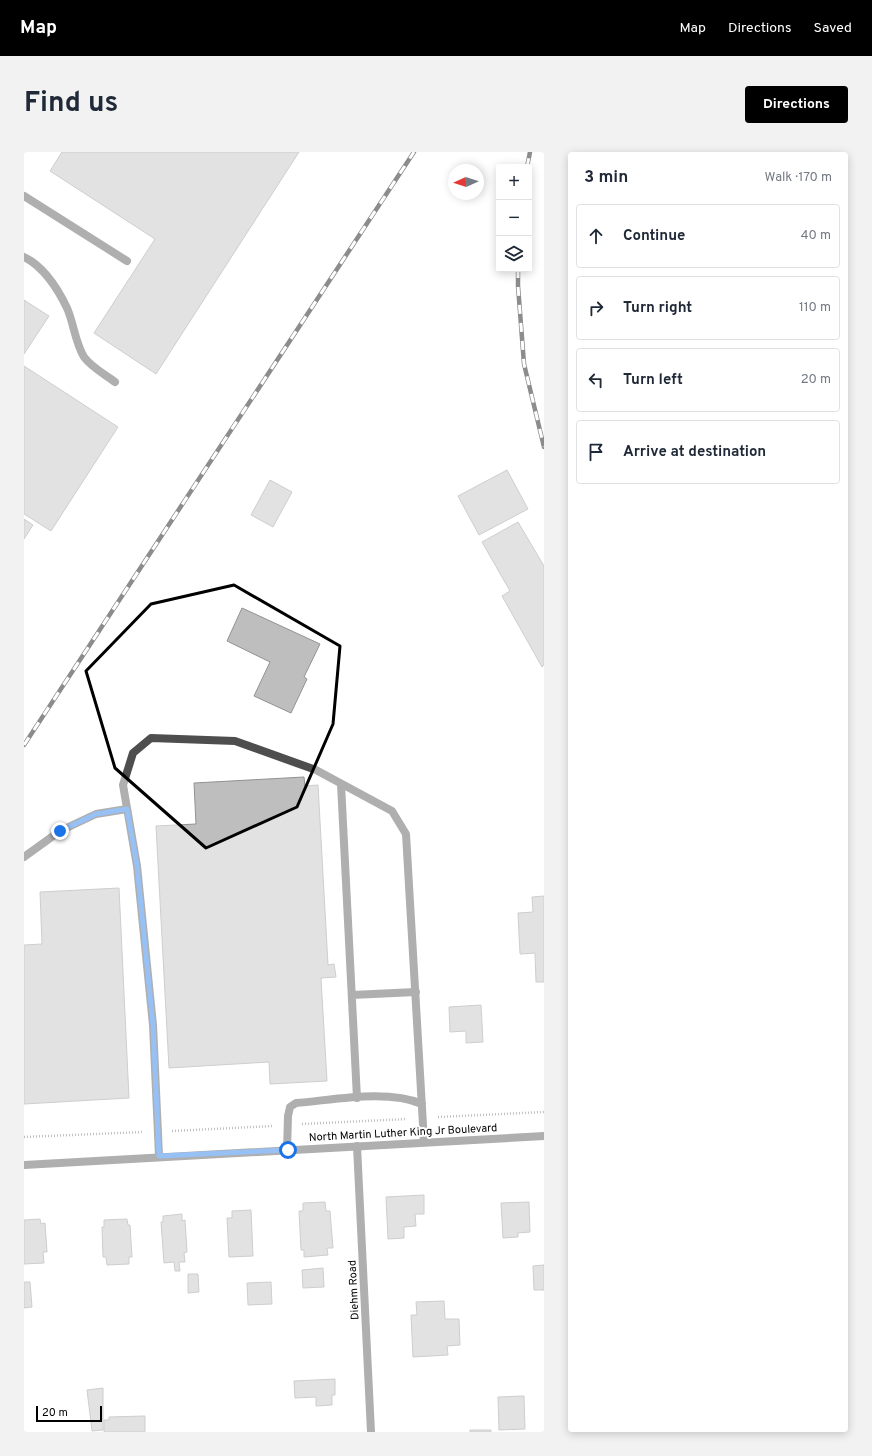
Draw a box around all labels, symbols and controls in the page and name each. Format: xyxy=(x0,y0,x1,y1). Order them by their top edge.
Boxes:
text: Map xyxy=(20,16,57,40)
text: Map xyxy=(680,20,706,37)
text: Directions xyxy=(728,20,792,37)
text: Saved xyxy=(814,20,852,37)
text: Find us xyxy=(24,86,118,122)
button: Directions xyxy=(745,86,848,123)
north arrow xyxy=(448,164,484,200)
map controls xyxy=(496,164,532,272)
button: + xyxy=(496,164,532,200)
text: 3 min xyxy=(584,167,628,189)
text: Walk · 170 m xyxy=(765,170,832,186)
button: − xyxy=(496,200,532,236)
icon: ahead xyxy=(585,225,607,247)
text: Continue xyxy=(623,227,685,246)
text: 40 m xyxy=(801,228,831,244)
button: layers xyxy=(496,236,532,272)
icon: right xyxy=(585,297,607,319)
text: Turn right xyxy=(623,299,692,318)
text: 110 m xyxy=(799,300,831,316)
icon: left xyxy=(585,369,607,391)
text: Turn left xyxy=(623,371,683,390)
text: 20 m xyxy=(801,372,831,388)
icon: arrive xyxy=(585,441,607,463)
text: Arrive at destination xyxy=(623,443,766,462)
route end xyxy=(51,822,69,840)
street label: North Martin Luther King Jr Boulevard xyxy=(308,1121,498,1145)
route start xyxy=(279,1141,297,1159)
street label: Diehm Road xyxy=(345,1260,363,1320)
scale bar xyxy=(36,1404,102,1423)
text: 20 m xyxy=(42,1406,68,1420)

